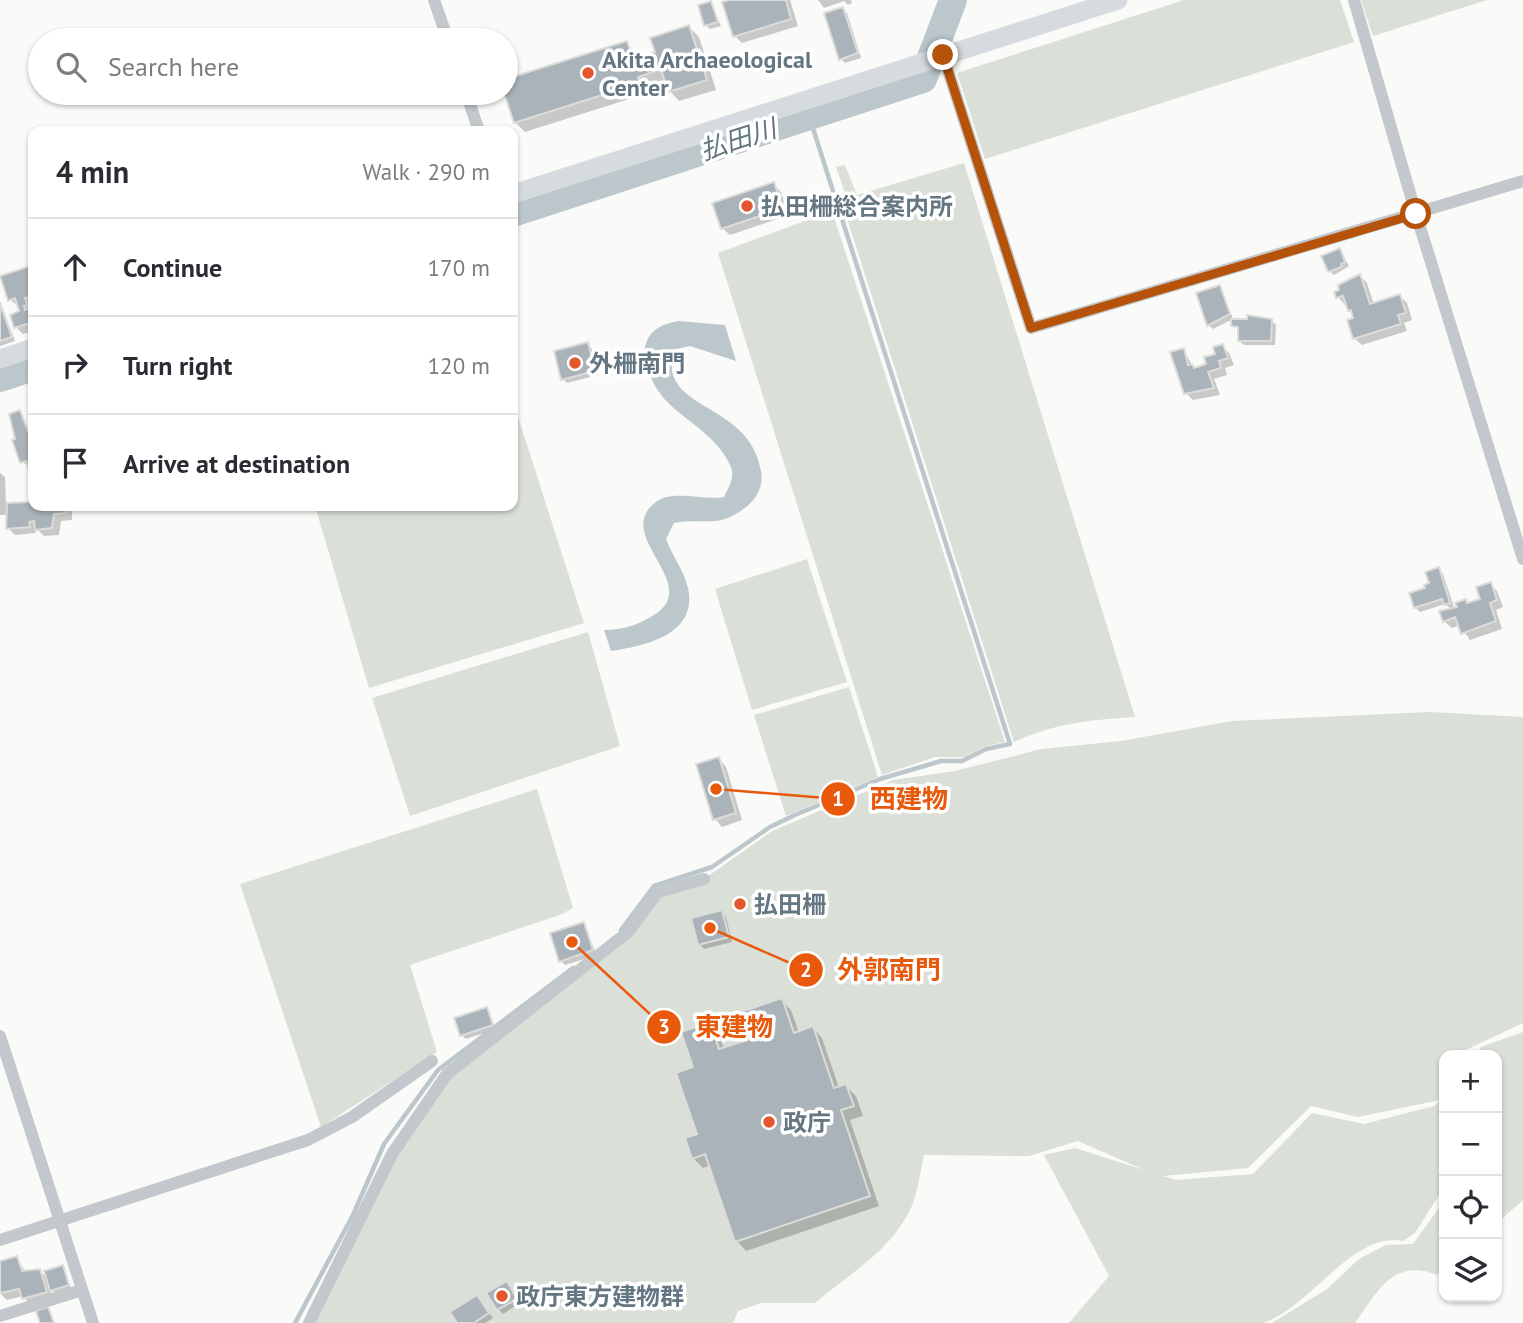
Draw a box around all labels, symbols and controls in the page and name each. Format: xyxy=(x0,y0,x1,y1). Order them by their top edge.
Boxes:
search box xyxy=(28,28,518,105)
route end xyxy=(927,39,958,70)
place label: Akita Archaeological Center xyxy=(602,44,813,103)
icon: search xyxy=(52,48,90,86)
text: Search here xyxy=(108,50,239,83)
marker: Akita Archaeological Center xyxy=(580,65,596,81)
water label: 払田川 xyxy=(696,110,783,167)
text: 4 min xyxy=(56,152,129,191)
text: Walk · 290 m xyxy=(363,157,490,186)
place label: 払田柵総合案内所 xyxy=(761,191,953,222)
marker: 払田柵総合案内所 xyxy=(739,198,755,214)
route start xyxy=(1400,198,1431,229)
icon: ahead xyxy=(56,248,94,286)
text: Continue xyxy=(123,251,222,284)
text: 170 m xyxy=(428,253,490,282)
icon: right xyxy=(56,346,94,384)
place label: 外柵南門 xyxy=(589,348,685,379)
text: Turn right xyxy=(123,349,232,382)
text: 120 m xyxy=(428,351,490,380)
marker: 外柵南門 xyxy=(567,355,583,371)
icon: arrive xyxy=(56,444,94,482)
text: Arrive at destination xyxy=(123,447,350,480)
callout: 西建物 xyxy=(821,775,962,822)
text: 西建物 xyxy=(870,782,948,815)
text: 1 xyxy=(832,785,844,812)
place label: 払田柵 xyxy=(754,889,826,920)
marker: 払田柵 xyxy=(732,896,748,912)
callout: 外郭南門 xyxy=(788,946,955,993)
text: 外郭南門 xyxy=(837,953,941,986)
text: 2 xyxy=(800,956,812,983)
callout: 東建物 xyxy=(646,1003,787,1050)
text: 東建物 xyxy=(695,1010,773,1043)
text: 3 xyxy=(658,1013,670,1040)
map controls xyxy=(1439,1050,1502,1302)
button: + xyxy=(1439,1050,1502,1113)
place label: 政庁 xyxy=(783,1107,831,1138)
button: − xyxy=(1439,1113,1502,1176)
marker: 政庁 xyxy=(761,1114,777,1130)
button: locate xyxy=(1439,1176,1502,1239)
button: layers xyxy=(1439,1239,1502,1302)
place label: 政庁東方建物群 xyxy=(516,1281,684,1312)
marker: 政庁東方建物群 xyxy=(494,1288,510,1304)

